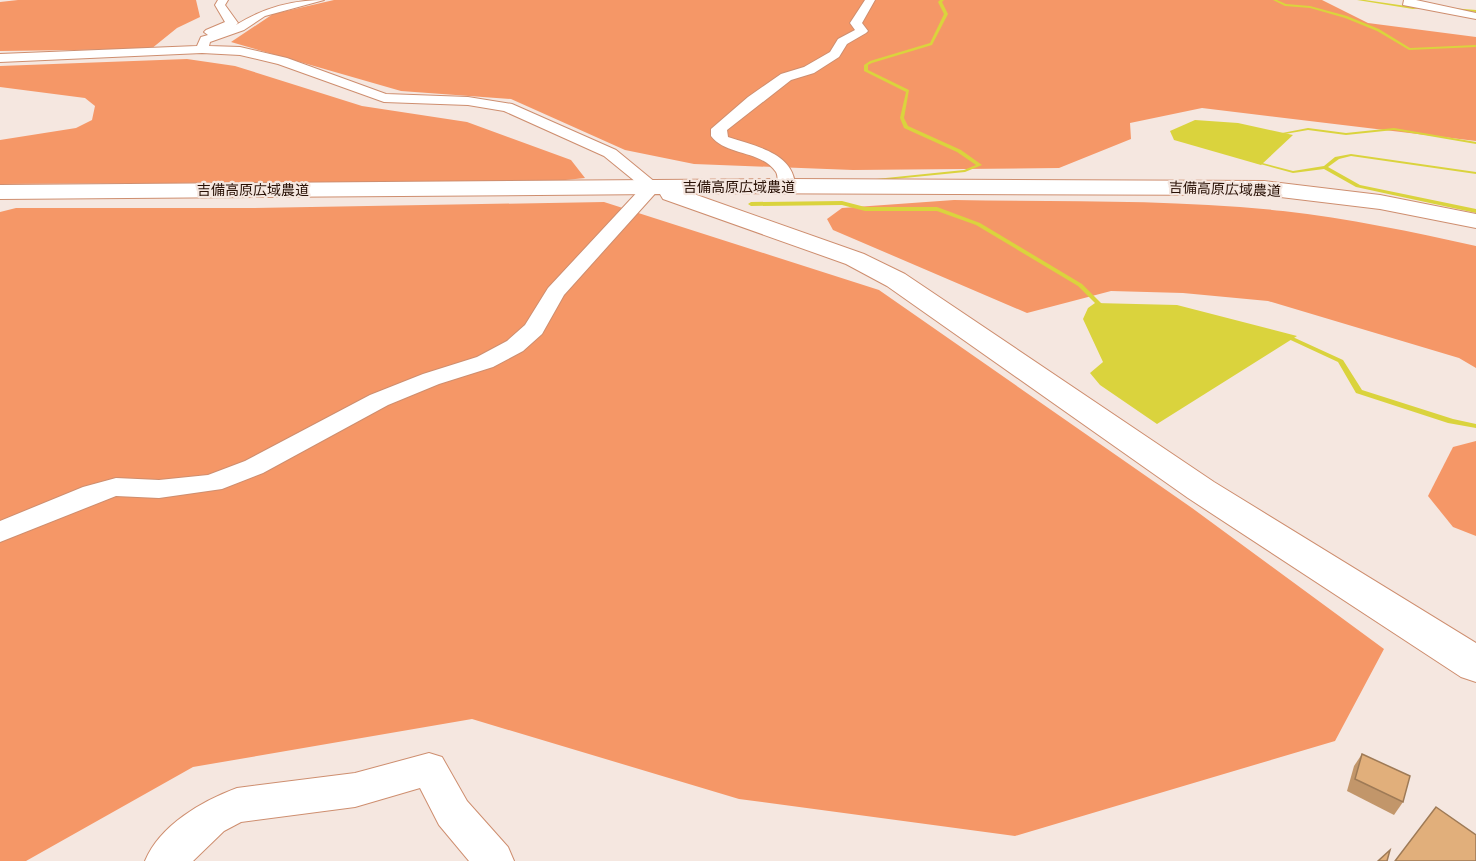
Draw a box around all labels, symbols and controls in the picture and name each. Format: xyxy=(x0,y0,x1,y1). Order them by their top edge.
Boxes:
street label: 吉備高原広域農道 xyxy=(683,179,795,195)
street label: 吉備高原広域農道 xyxy=(1169,179,1281,199)
street label: 吉備高原広域農道 xyxy=(197,182,309,198)

